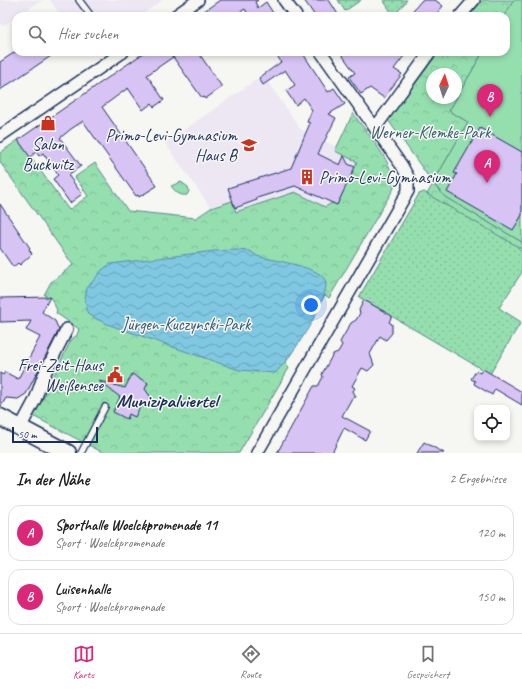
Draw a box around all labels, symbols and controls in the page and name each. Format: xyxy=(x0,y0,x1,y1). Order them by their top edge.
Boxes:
search box xyxy=(12,12,510,56)
icon: search xyxy=(26,23,48,45)
text: Hier suchen xyxy=(58,25,118,44)
north arrow xyxy=(426,68,462,104)
pin: B xyxy=(477,84,503,117)
shop icon: Salon Buckwitz xyxy=(39,114,57,132)
park label: Werner-Klemke-Park xyxy=(370,122,492,143)
place label: Primo-Levi-Gymnasium Haus B xyxy=(105,125,239,166)
place label: Salon Buckwitz xyxy=(23,134,75,175)
school or university icon: Primo-Levi-Gymnasium Haus B xyxy=(240,136,258,154)
pin: A xyxy=(474,150,500,183)
place label: Primo-Levi-Gymnasium xyxy=(319,167,452,188)
building icon: Primo-Levi-Gymnasium xyxy=(298,168,316,186)
your location xyxy=(301,295,321,315)
park label: Jürgen-Kuczynski-Park xyxy=(121,314,252,335)
place label: Frei-Zeit-Haus Weißensee xyxy=(18,355,105,396)
public building icon: Frei-Zeit-Haus Weißensee xyxy=(106,366,124,384)
district label: Munizipalviertel xyxy=(116,389,221,413)
map controls xyxy=(474,405,510,441)
button: locate xyxy=(474,405,510,441)
scale bar xyxy=(12,425,98,444)
text: 50 m xyxy=(18,427,37,441)
text: In der Nähe xyxy=(16,469,89,490)
text: 2 Ergebnisse xyxy=(450,471,506,487)
text: Sporthalle Woelckpromenade 11 xyxy=(55,516,217,535)
text: A xyxy=(27,525,33,541)
text: 120 m xyxy=(477,525,505,541)
text: Sport · Woelckpromenade xyxy=(55,535,164,551)
text: Luisenhalle xyxy=(55,580,110,599)
text: B xyxy=(27,589,33,605)
text: 150 m xyxy=(477,589,505,605)
text: Sport · Woelckpromenade xyxy=(55,599,164,615)
tab: Karte xyxy=(73,643,95,681)
tab: Route xyxy=(240,643,262,681)
tab: Gespeichert xyxy=(407,643,449,681)

